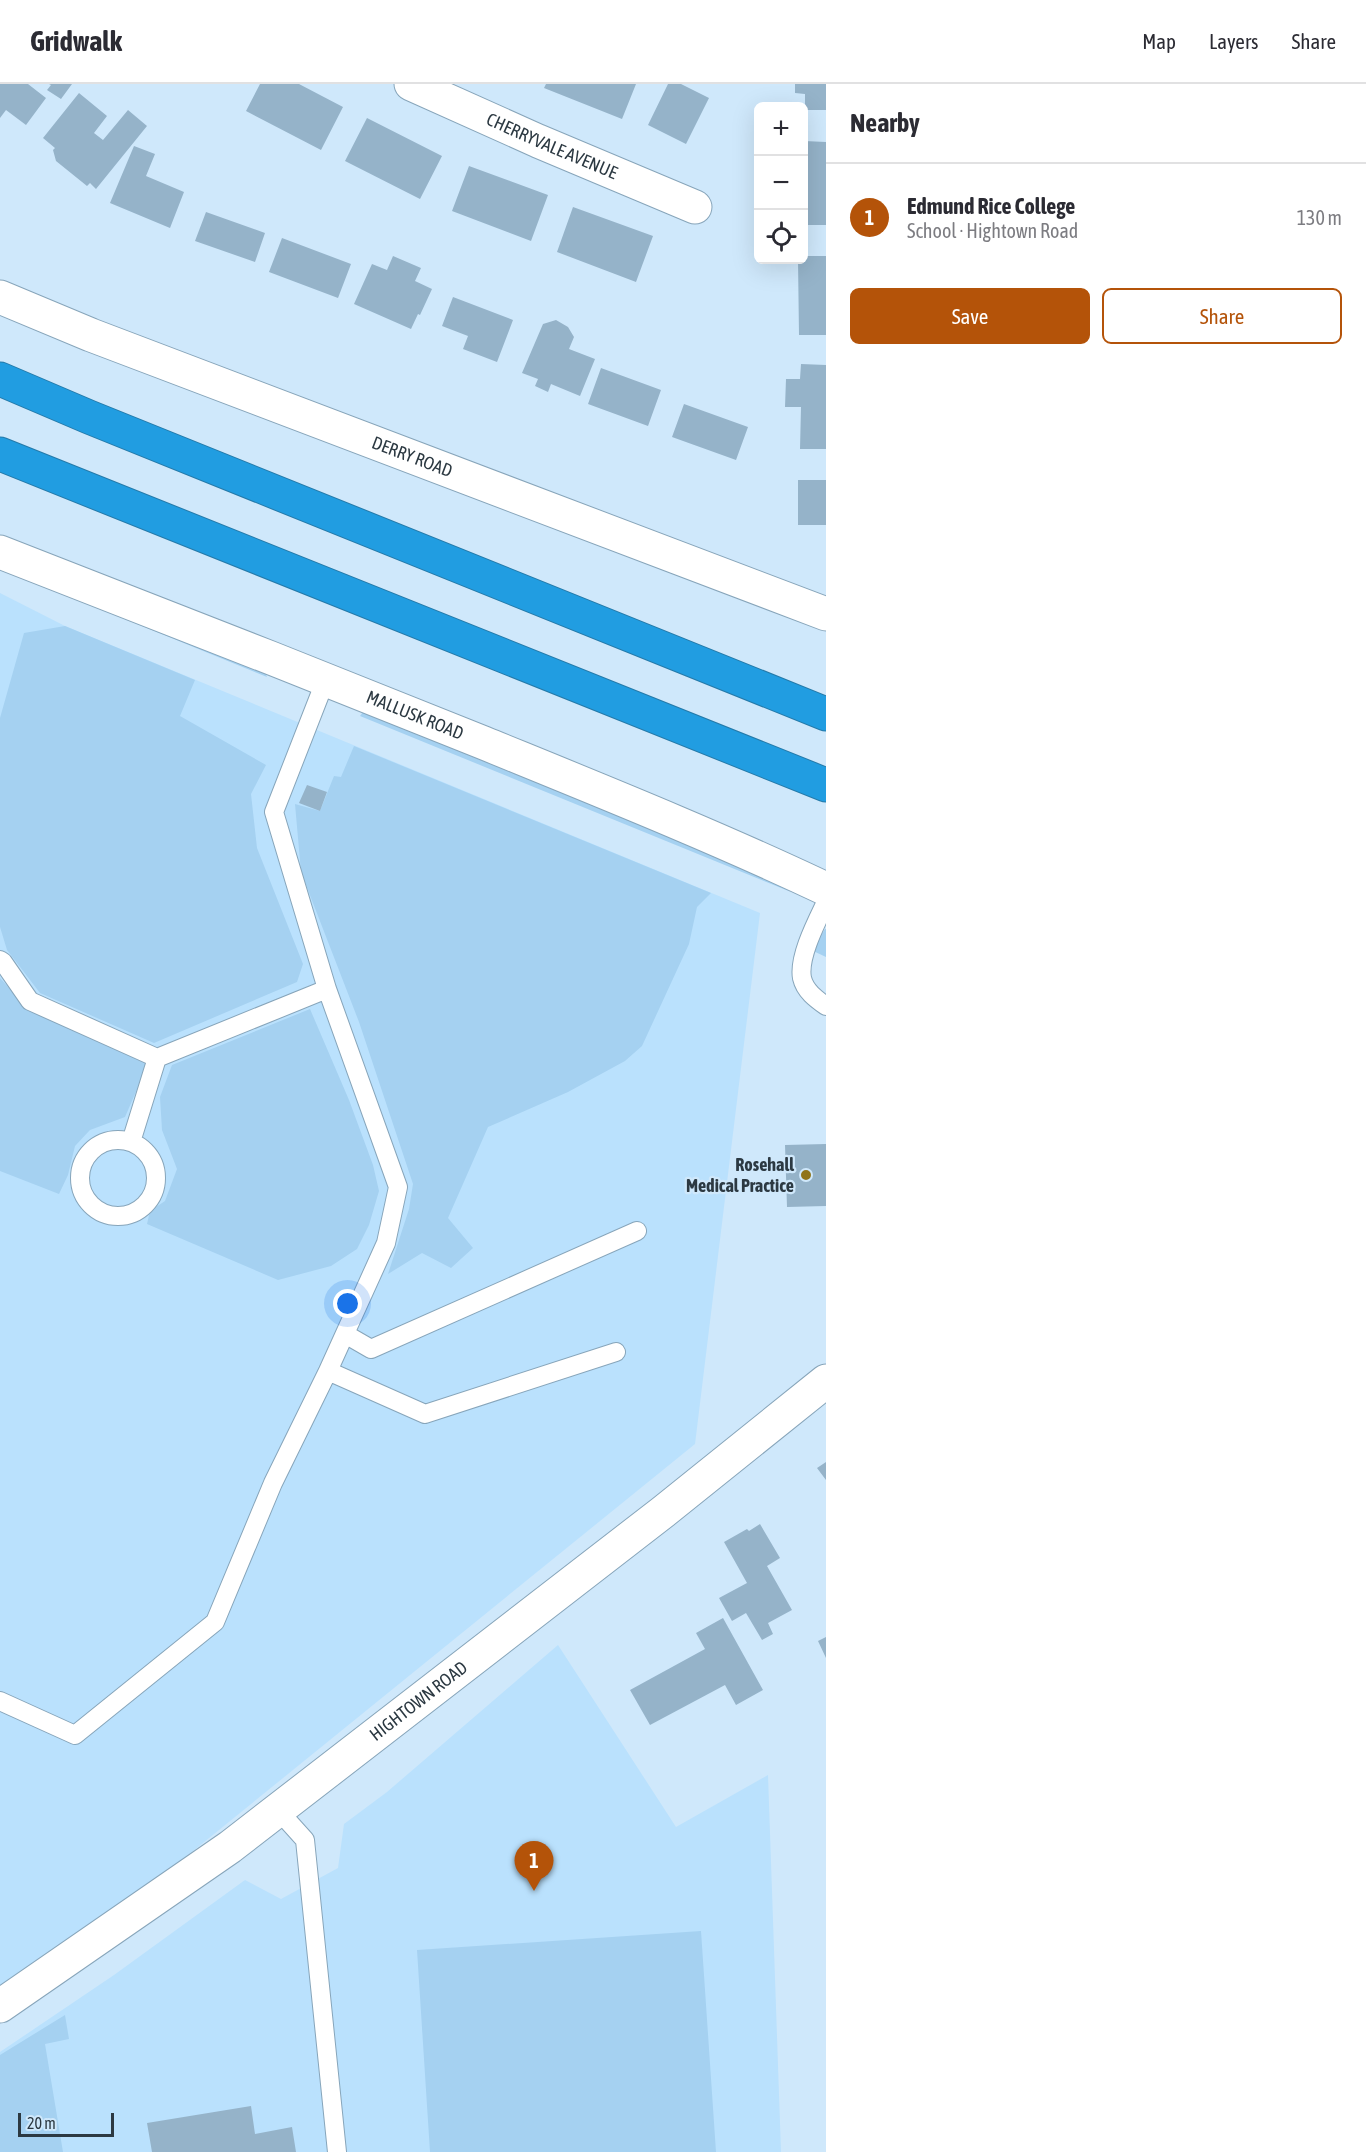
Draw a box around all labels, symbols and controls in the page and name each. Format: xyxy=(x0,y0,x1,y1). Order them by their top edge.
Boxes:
text: Gridwalk xyxy=(30,25,122,57)
text: Map xyxy=(1142,29,1176,53)
text: Layers xyxy=(1209,29,1259,53)
text: Share xyxy=(1292,29,1336,53)
map controls xyxy=(754,102,808,264)
button: + xyxy=(754,102,808,156)
street label: CHERRYVALE AVENUE xyxy=(483,108,621,183)
text: Nearby xyxy=(850,108,920,138)
button: − xyxy=(754,156,808,210)
text: Edmund Rice College xyxy=(907,193,1075,219)
text: 1 xyxy=(865,206,874,229)
text: 130 m xyxy=(1297,206,1342,229)
button: locate xyxy=(754,210,808,264)
text: School · Hightown Road xyxy=(907,219,1078,242)
button: Save xyxy=(850,288,1090,344)
button: Share xyxy=(1102,288,1342,344)
street label: DERRY ROAD xyxy=(369,432,455,481)
street label: MALLUSK ROAD xyxy=(364,686,467,744)
place label: Rosehall Medical Practice xyxy=(686,1154,794,1196)
marker: Rosehall Medical Practice xyxy=(799,1168,813,1182)
your location xyxy=(333,1289,362,1318)
street label: HIGHTOWN ROAD xyxy=(365,1657,471,1745)
pin: 1 xyxy=(514,1842,554,1891)
scale bar xyxy=(18,2110,114,2138)
text: 20 m xyxy=(27,2114,56,2132)

